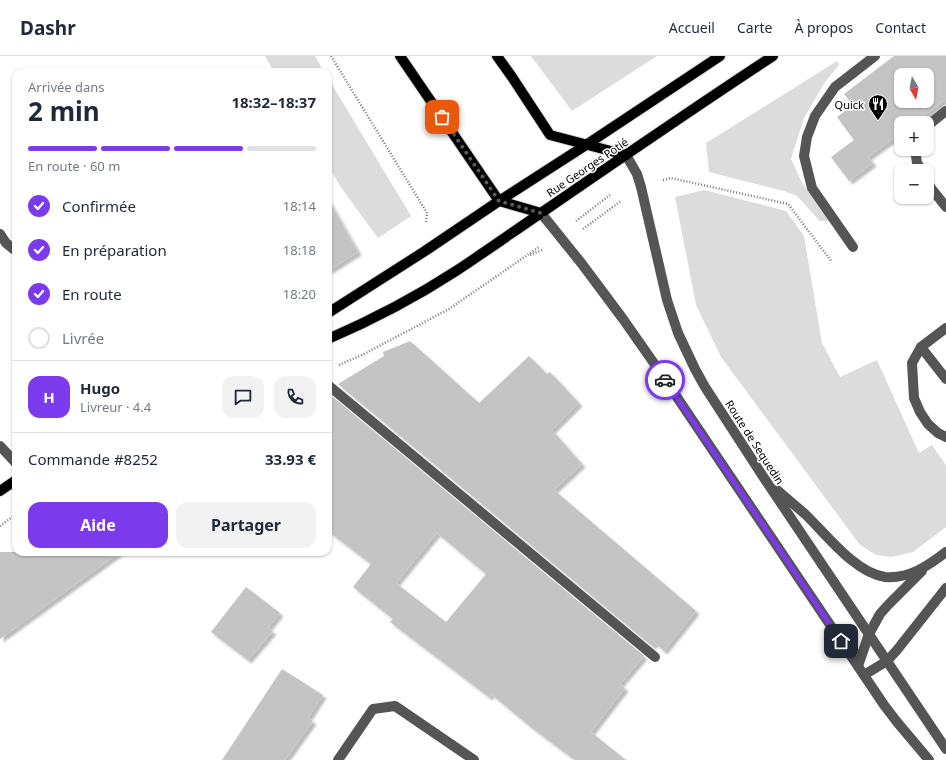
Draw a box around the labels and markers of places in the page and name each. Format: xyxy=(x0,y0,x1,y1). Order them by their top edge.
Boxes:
restaurant icon: Quick xyxy=(867,93,889,121)
place label: Quick xyxy=(835,97,864,112)
pin xyxy=(425,100,459,134)
pin xyxy=(824,624,858,658)

